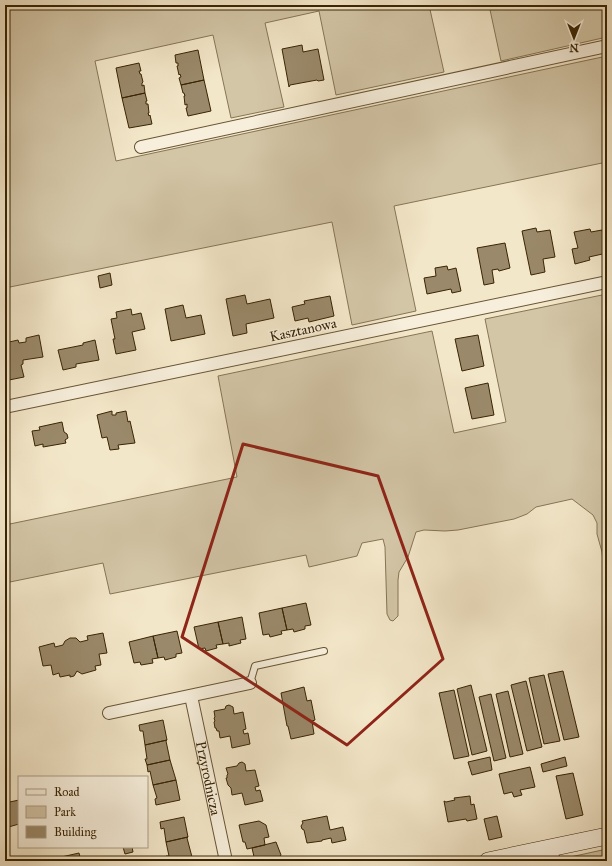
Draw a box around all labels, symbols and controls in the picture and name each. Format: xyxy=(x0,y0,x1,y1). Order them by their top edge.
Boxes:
north arrow xyxy=(554,18,594,58)
text: N xyxy=(569,41,579,54)
street label: Kasztanowa xyxy=(268,315,338,345)
street label: Przyrodnicza xyxy=(192,740,225,817)
legend xyxy=(18,776,148,848)
text: Road xyxy=(54,785,80,799)
text: Park xyxy=(54,805,76,819)
text: Building xyxy=(54,825,97,840)

